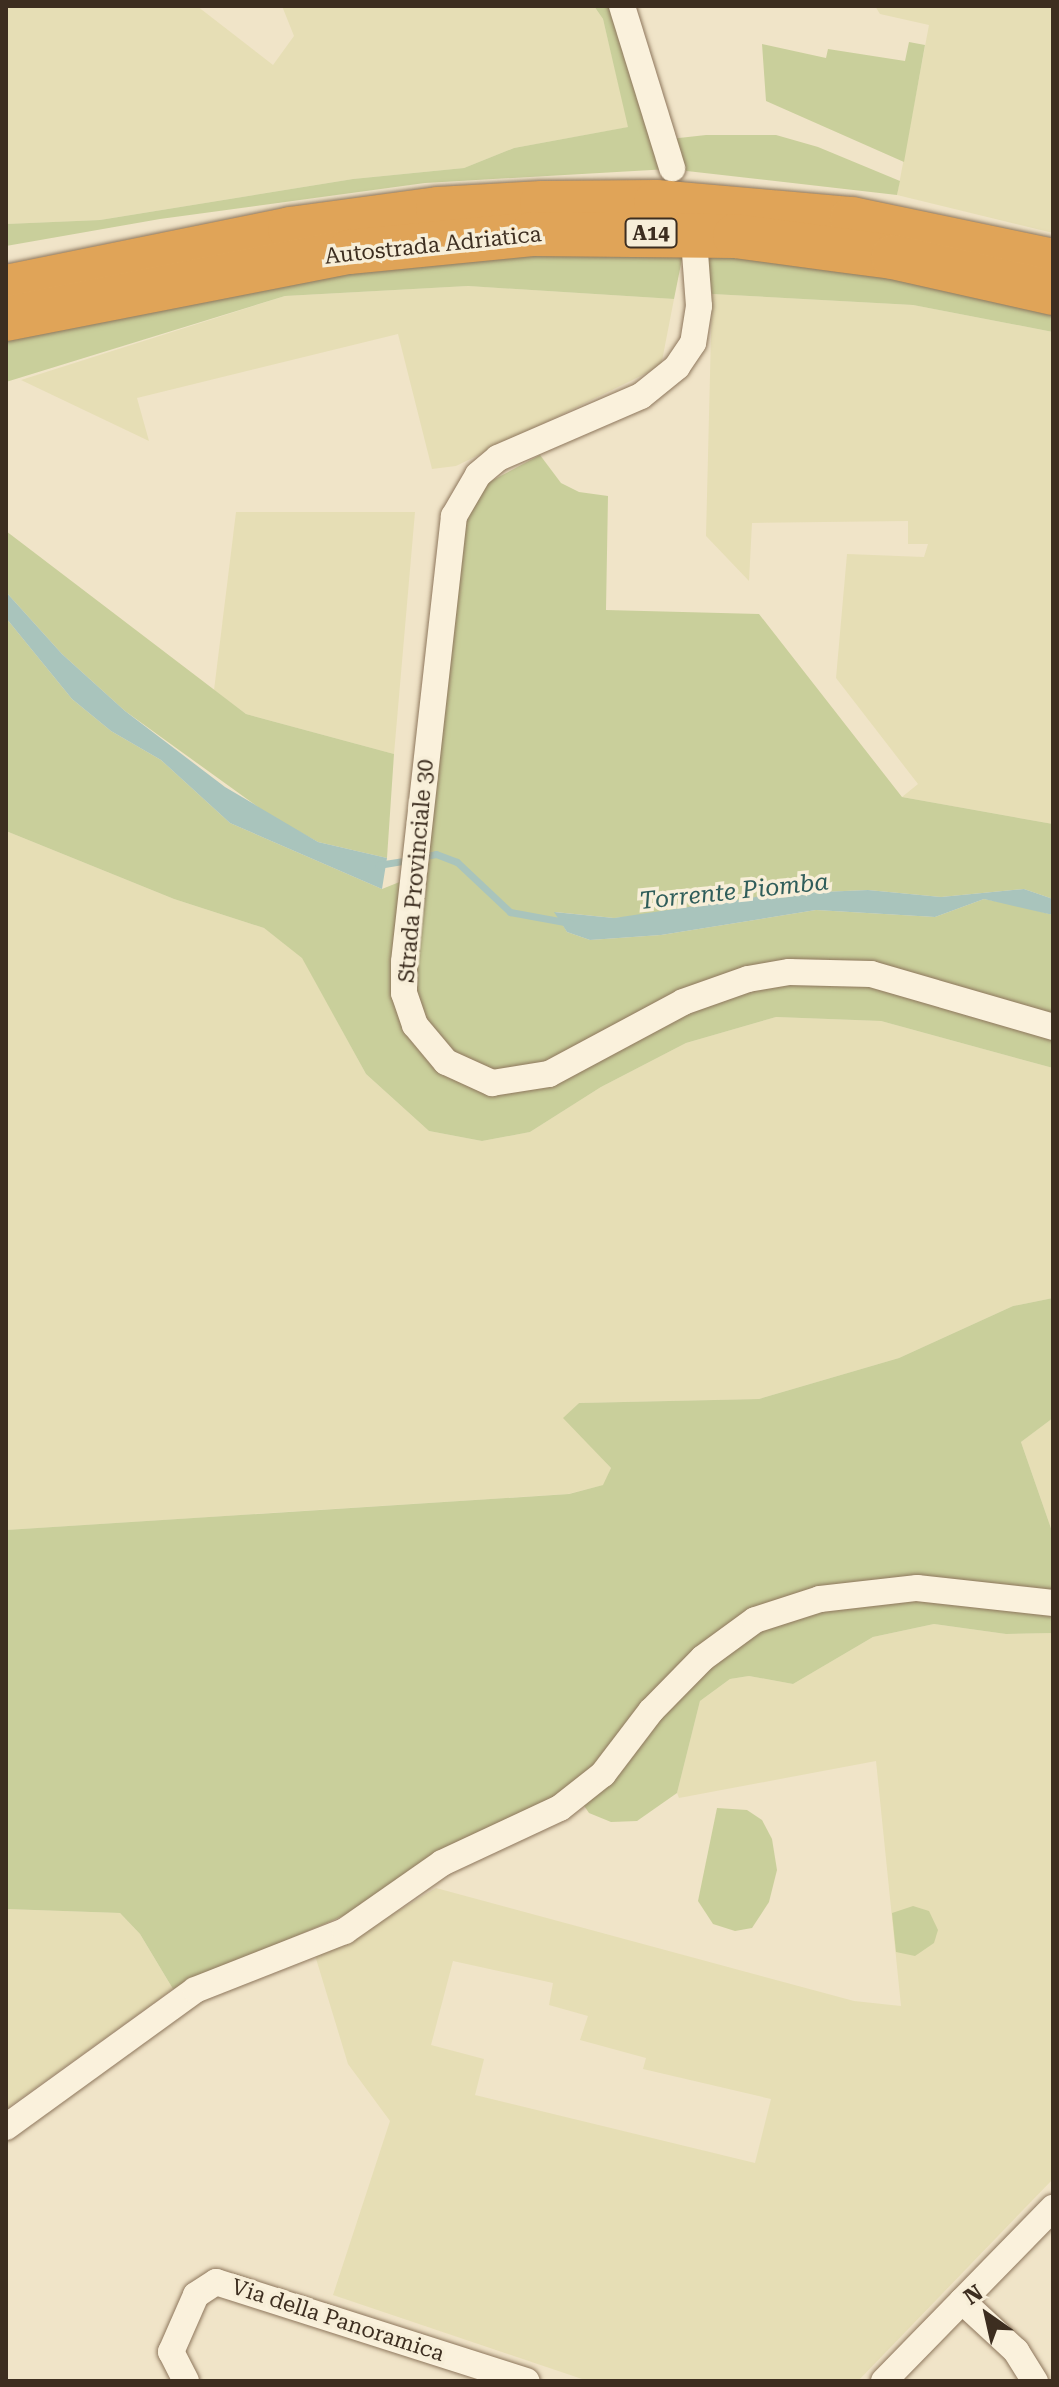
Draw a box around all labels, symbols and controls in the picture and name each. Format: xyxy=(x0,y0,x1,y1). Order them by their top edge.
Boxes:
road number: A14 xyxy=(623,217,679,249)
street label: Autostrada Adriatica xyxy=(323,220,543,270)
street label: Strada Provinciale 30 xyxy=(393,758,439,984)
water label: Torrente Piomba xyxy=(638,868,830,916)
street label: Via della Panoramica xyxy=(228,2273,448,2367)
north arrow xyxy=(947,2275,1027,2355)
text: N xyxy=(959,2280,987,2310)

